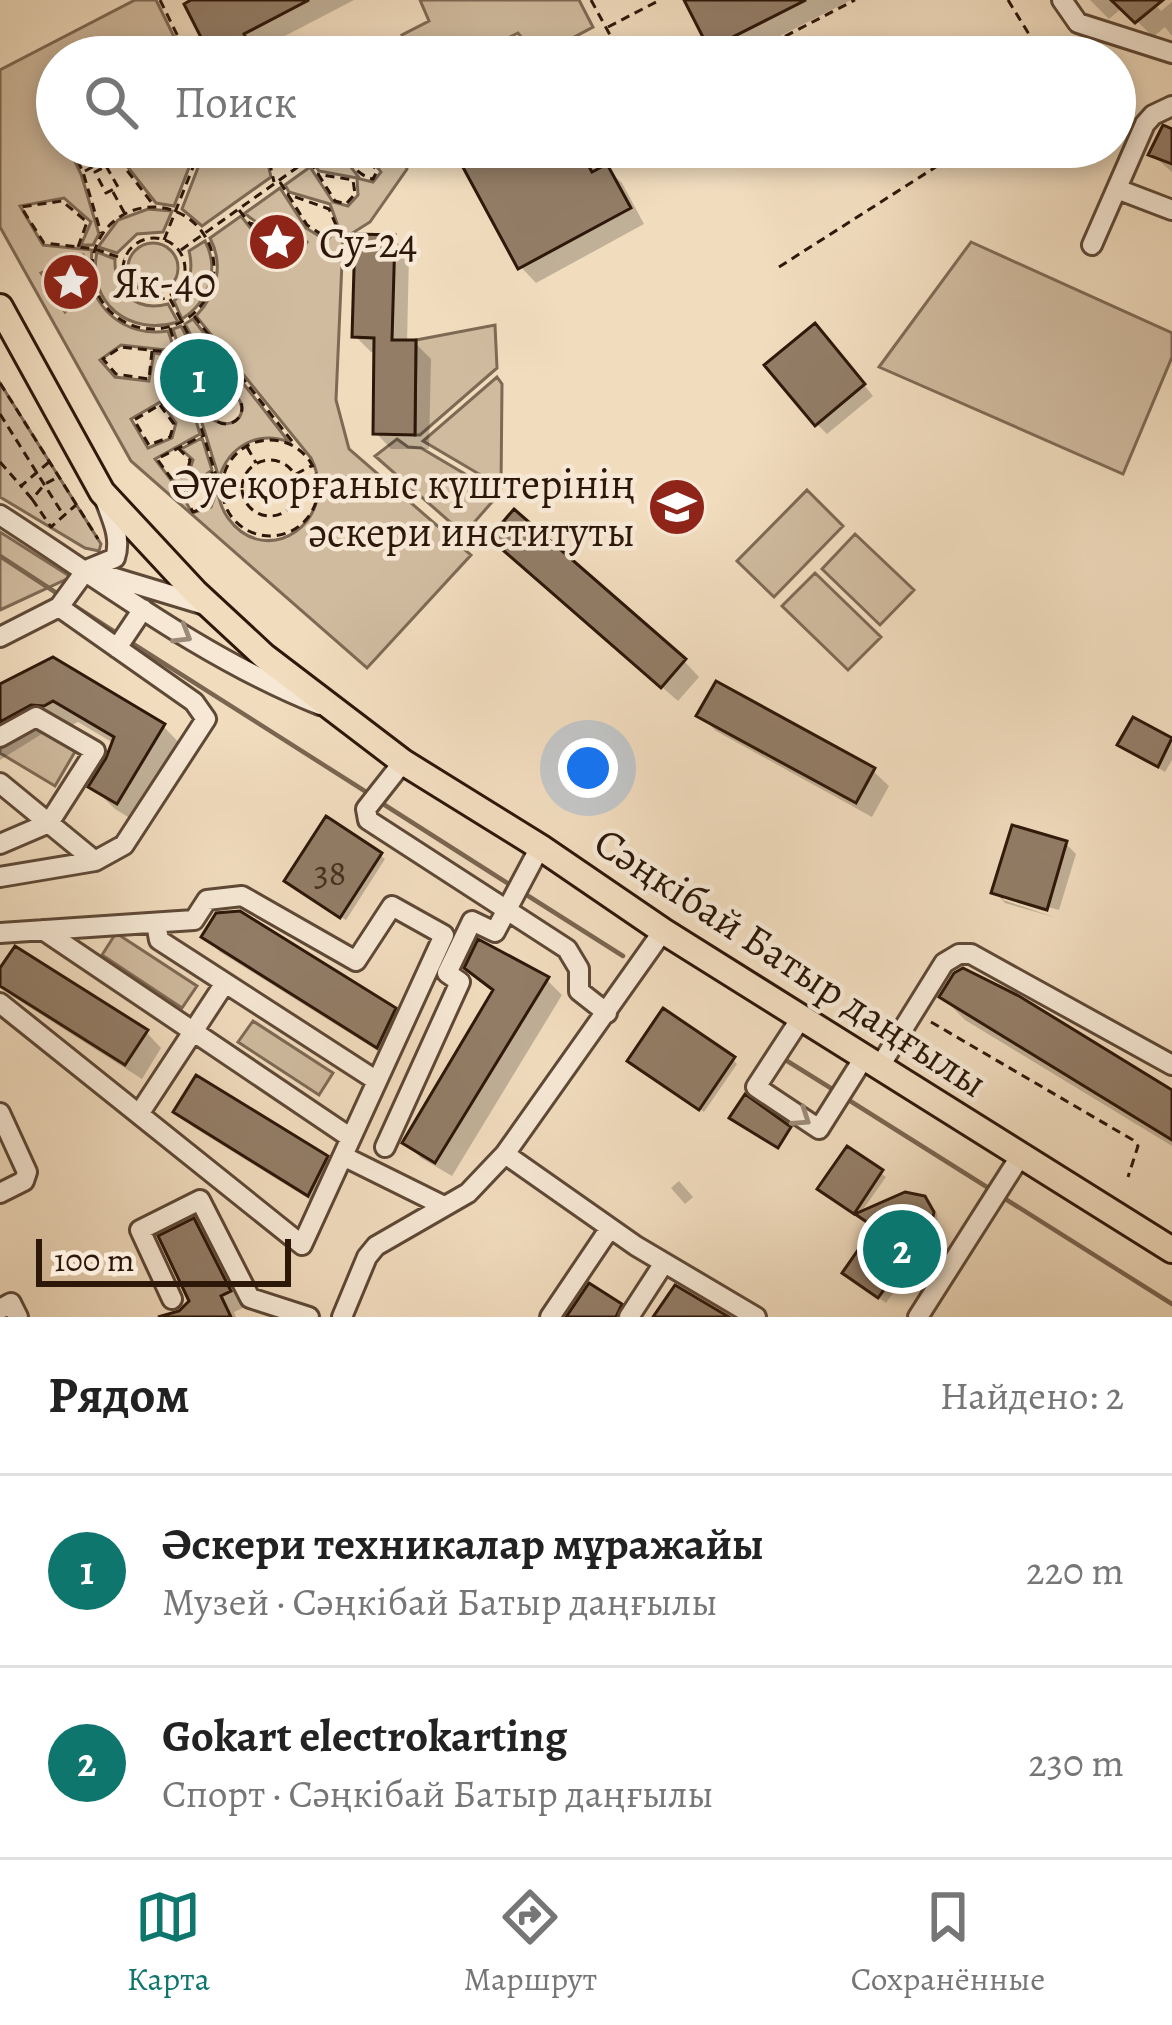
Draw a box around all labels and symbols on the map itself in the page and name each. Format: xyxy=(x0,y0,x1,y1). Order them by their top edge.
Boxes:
place icon: Су-24 xyxy=(246,211,308,273)
place label: Су-24 xyxy=(319,214,418,271)
place icon: Як-40 xyxy=(40,251,102,313)
place label: Як-40 xyxy=(113,254,216,311)
pin: 1 xyxy=(160,333,238,423)
place label: Әуе қорғаныс күштерінің әскери институты xyxy=(172,455,635,560)
school or university icon: Әуе қорғаныс күштерінің әскери институты xyxy=(646,476,708,538)
one-way arrow xyxy=(170,621,192,643)
your location xyxy=(558,738,618,798)
street label: Сәңкібай Батыр даңғылы xyxy=(584,813,998,1111)
house number: 38 xyxy=(314,848,346,897)
one-way arrow xyxy=(788,1103,810,1125)
pin: 2 xyxy=(863,1204,941,1294)
scale bar xyxy=(36,1233,291,1286)

